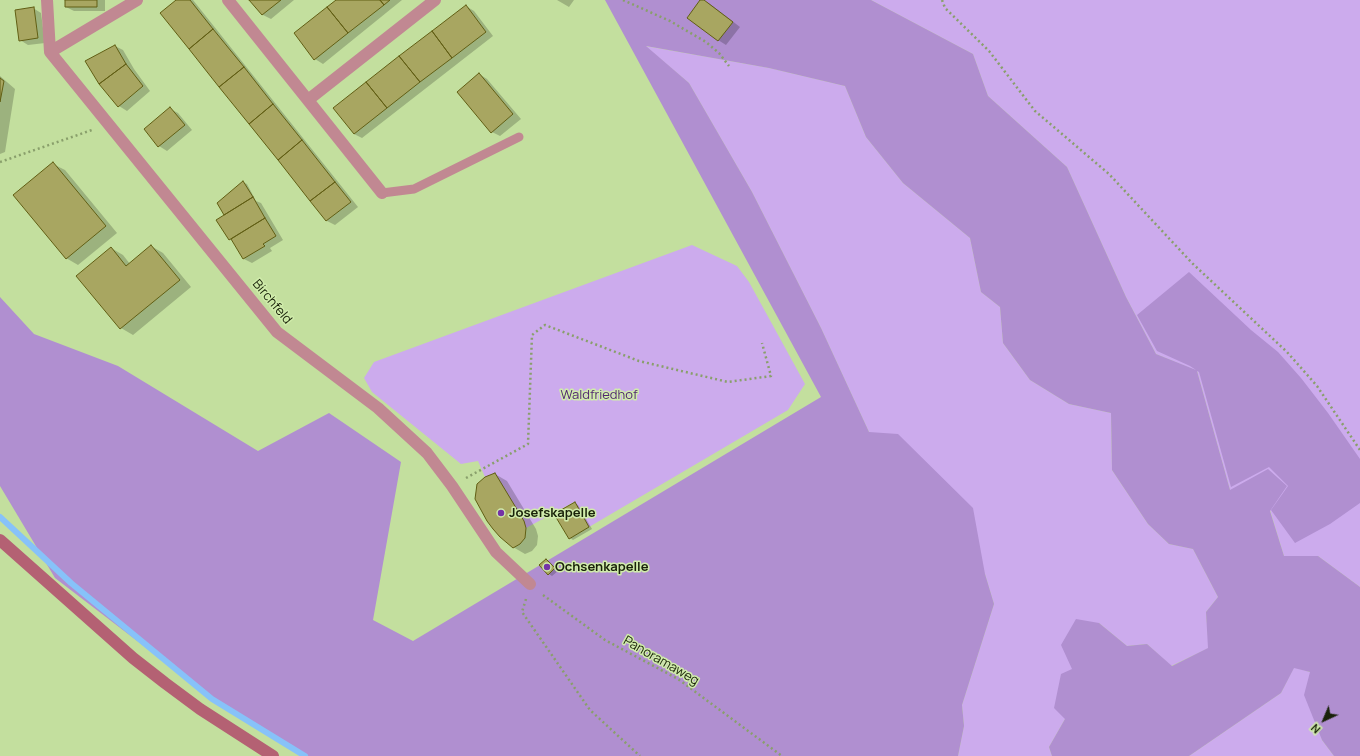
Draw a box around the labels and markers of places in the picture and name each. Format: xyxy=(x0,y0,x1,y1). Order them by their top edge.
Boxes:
place label: Josefskapelle xyxy=(509,505,596,521)
marker: Josefskapelle xyxy=(496,508,506,518)
place label: Ochsenkapelle xyxy=(555,559,649,575)
marker: Ochsenkapelle xyxy=(542,562,552,572)

